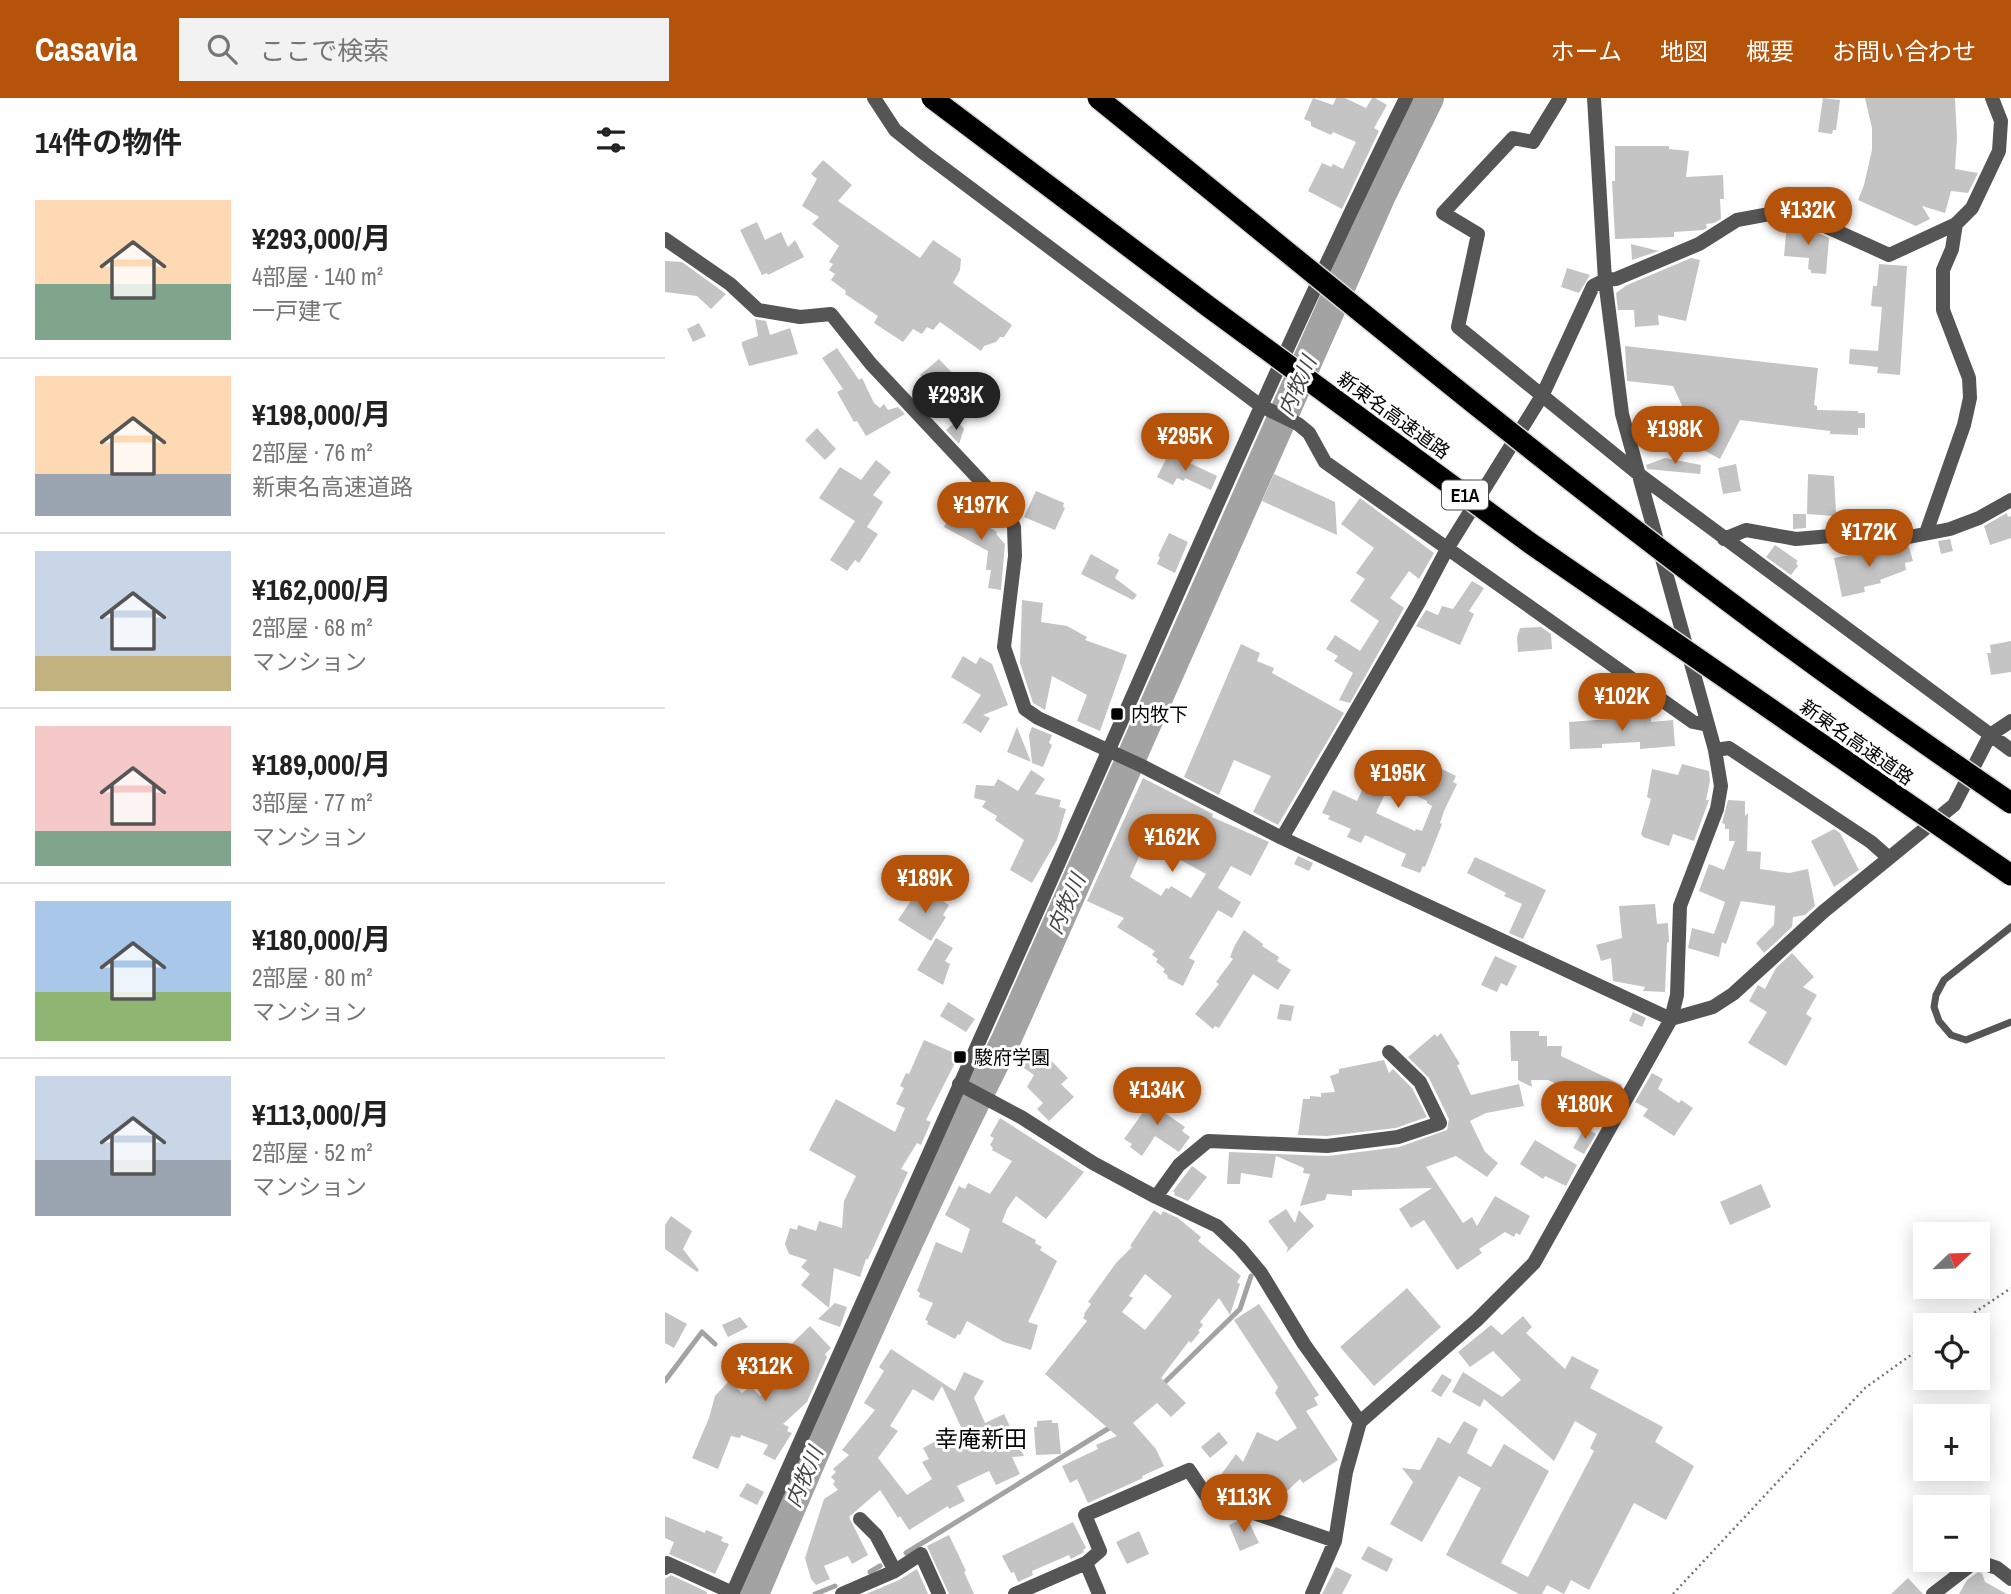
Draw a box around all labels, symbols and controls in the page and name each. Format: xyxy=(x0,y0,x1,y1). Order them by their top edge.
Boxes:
search box xyxy=(179,18,669,81)
text: Casavia xyxy=(35,27,137,71)
icon: search xyxy=(203,30,241,68)
text: ここで検索 xyxy=(259,33,389,68)
text: ホーム xyxy=(1551,35,1622,67)
text: 地図 xyxy=(1660,35,1708,67)
text: 概要 xyxy=(1746,35,1794,67)
text: お問い合わせ xyxy=(1832,35,1976,67)
icon: filters xyxy=(592,121,630,159)
text: 14件の物件 xyxy=(35,122,182,162)
pin: ¥132K xyxy=(1759,188,1857,247)
text: ¥132K xyxy=(1780,194,1836,225)
text: ¥293,000/月 xyxy=(252,218,391,258)
icon: home xyxy=(91,228,175,312)
text: 4部屋 · 140 m² xyxy=(252,261,383,292)
text: 一戸建て xyxy=(252,295,344,326)
water label: 内牧川 xyxy=(1271,349,1324,421)
street label: 新東名高速道路 xyxy=(1333,365,1455,465)
pin: ¥293K xyxy=(907,372,1005,432)
text: ¥293K xyxy=(928,379,984,410)
text: ¥198,000/月 xyxy=(252,394,391,434)
icon: home xyxy=(91,404,175,488)
pin: ¥198K xyxy=(1626,406,1724,466)
text: ¥198K xyxy=(1647,413,1703,444)
pin: ¥295K xyxy=(1136,414,1234,473)
text: ¥295K xyxy=(1157,420,1213,451)
text: 2部屋 · 76 m² xyxy=(252,437,372,468)
text: 新東名高速道路 xyxy=(252,471,413,502)
road number: E1A xyxy=(1442,480,1488,510)
pin: ¥197K xyxy=(932,482,1030,542)
text: ¥197K xyxy=(953,489,1009,520)
pin: ¥172K xyxy=(1820,510,1918,569)
text: ¥172K xyxy=(1841,516,1897,547)
text: ¥162,000/月 xyxy=(252,569,391,609)
icon: home xyxy=(91,579,175,663)
text: 2部屋 · 68 m² xyxy=(252,612,372,643)
text: マンション xyxy=(252,646,367,677)
pin: ¥102K xyxy=(1573,674,1671,733)
text: ¥102K xyxy=(1594,680,1650,711)
street label: 新東名高速道路 xyxy=(1795,693,1919,791)
place label: 内牧下 xyxy=(1131,701,1188,727)
marker: 内牧下 xyxy=(1109,706,1125,722)
text: ¥189,000/月 xyxy=(252,744,391,784)
pin: ¥195K xyxy=(1349,750,1447,810)
icon: home xyxy=(91,754,175,838)
text: ¥195K xyxy=(1370,757,1426,788)
text: 3部屋 · 77 m² xyxy=(252,787,372,818)
pin: ¥162K xyxy=(1123,814,1221,874)
text: マンション xyxy=(252,821,367,852)
text: ¥162K xyxy=(1144,821,1200,852)
pin: ¥189K xyxy=(876,856,974,915)
text: ¥189K xyxy=(897,862,953,893)
water label: 内牧川 xyxy=(1040,867,1093,939)
text: ¥180,000/月 xyxy=(252,919,391,959)
icon: home xyxy=(91,929,175,1013)
text: 2部屋 · 80 m² xyxy=(252,962,372,993)
text: マンション xyxy=(252,996,367,1027)
place label: 駿府学園 xyxy=(974,1044,1050,1070)
marker: 駿府学園 xyxy=(952,1049,968,1065)
pin: ¥134K xyxy=(1108,1068,1206,1127)
text: ¥134K xyxy=(1129,1074,1185,1105)
pin: ¥180K xyxy=(1536,1082,1634,1141)
text: ¥180K xyxy=(1557,1088,1613,1119)
text: ¥113,000/月 xyxy=(252,1094,390,1134)
icon: home xyxy=(91,1104,175,1188)
text: 2部屋 · 52 m² xyxy=(252,1137,372,1168)
text: マンション xyxy=(252,1171,367,1202)
north arrow xyxy=(1913,1222,1990,1298)
map controls xyxy=(1913,1222,1990,1572)
button: locate xyxy=(1913,1313,1990,1390)
pin: ¥312K xyxy=(716,1344,814,1403)
text: ¥312K xyxy=(737,1350,793,1381)
button: + xyxy=(1913,1404,1990,1481)
district label: 幸庵新田 xyxy=(935,1423,1027,1454)
water label: 内牧川 xyxy=(778,1440,830,1512)
pin: ¥113K xyxy=(1195,1474,1293,1534)
text: ¥113K xyxy=(1217,1481,1271,1512)
button: − xyxy=(1913,1495,1990,1572)

